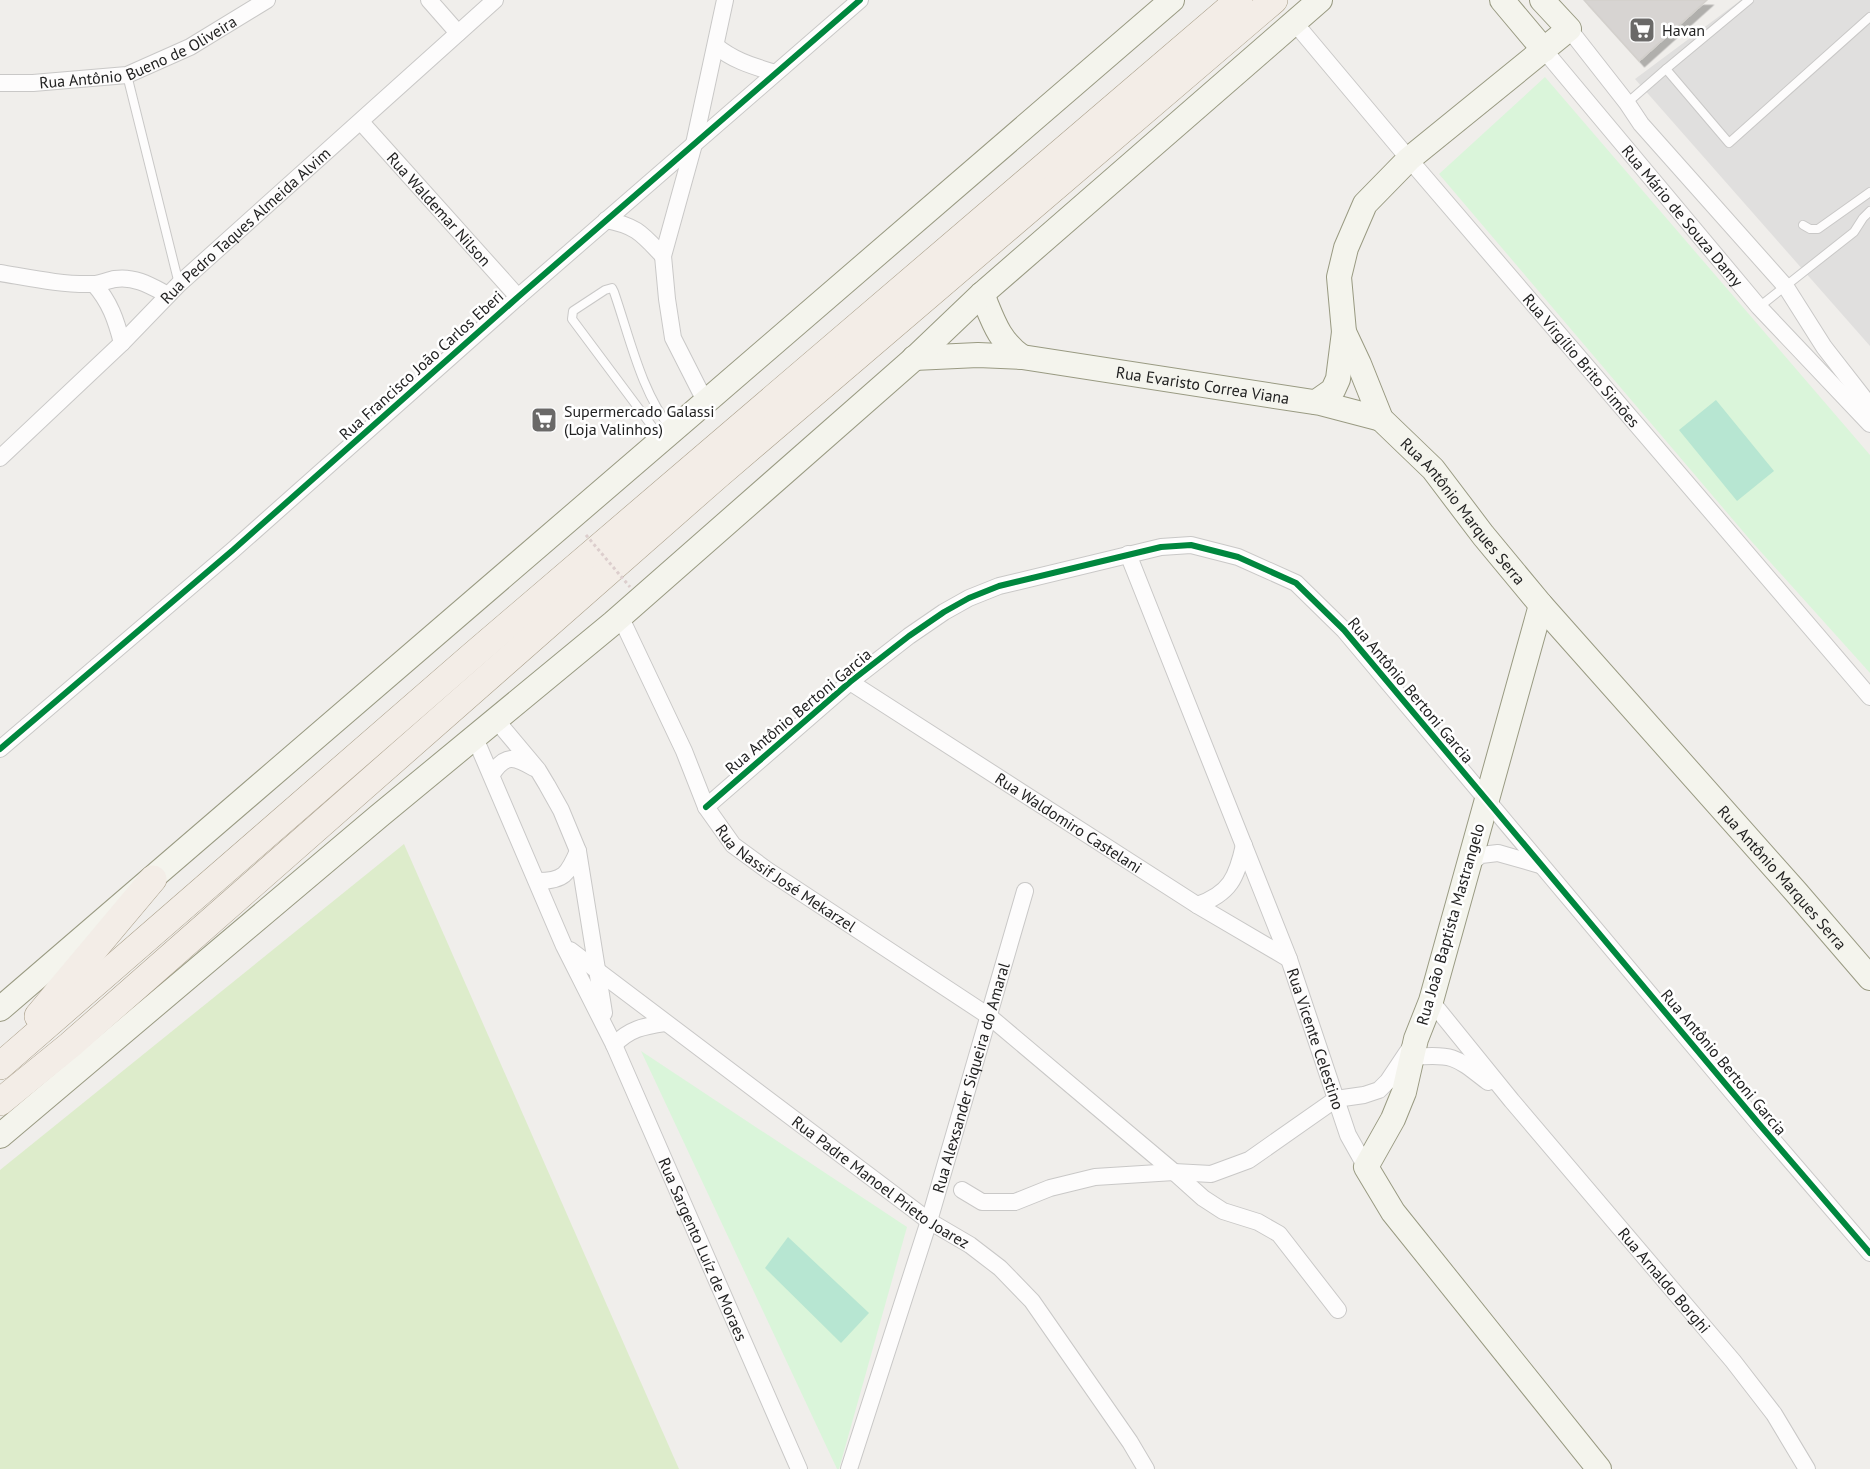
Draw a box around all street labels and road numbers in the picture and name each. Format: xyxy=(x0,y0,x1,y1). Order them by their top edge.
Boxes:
street label: Rua Antônio Bueno de Oliveira xyxy=(38,11,240,92)
street label: Rua Mário de Souza Damy xyxy=(1618,141,1748,291)
street label: Rua Pedro Taques Almeida Alvim xyxy=(156,143,334,308)
street label: Rua Waldemar Nilson xyxy=(383,148,495,270)
street label: Rua Francisco João Carlos Eberi xyxy=(335,286,507,444)
street label: Rua Virgílio Brito Simões xyxy=(1519,289,1645,431)
street label: Rua Evaristo Correa Viana xyxy=(1115,362,1291,408)
street label: Rua Antônio Marques Serra xyxy=(1396,433,1530,589)
street label: Rua Antônio Bertoni Garcia xyxy=(1344,613,1478,767)
street label: Rua Antônio Bertoni Garcia xyxy=(721,644,875,778)
street label: Rua Waldomiro Castelani xyxy=(992,768,1146,877)
street label: Rua Antônio Marques Serra xyxy=(1714,801,1851,954)
street label: Rua Nassif José Mekarzel xyxy=(711,820,860,936)
street label: Rua João Baptista Mastrangelo xyxy=(1412,821,1488,1027)
street label: Rua Alexsander Siqueira do Amaral xyxy=(928,960,1014,1195)
street label: Rua Vicente Celestino xyxy=(1283,965,1349,1112)
street label: Rua Antônio Bertoni Garcia xyxy=(1657,985,1791,1139)
street label: Rua Padre Manoel Prieto Joarez xyxy=(788,1111,973,1253)
street label: Rua Sargento Luíz de Moraes xyxy=(654,1154,752,1344)
street label: Rua Arnaldo Borghi xyxy=(1614,1223,1715,1337)

